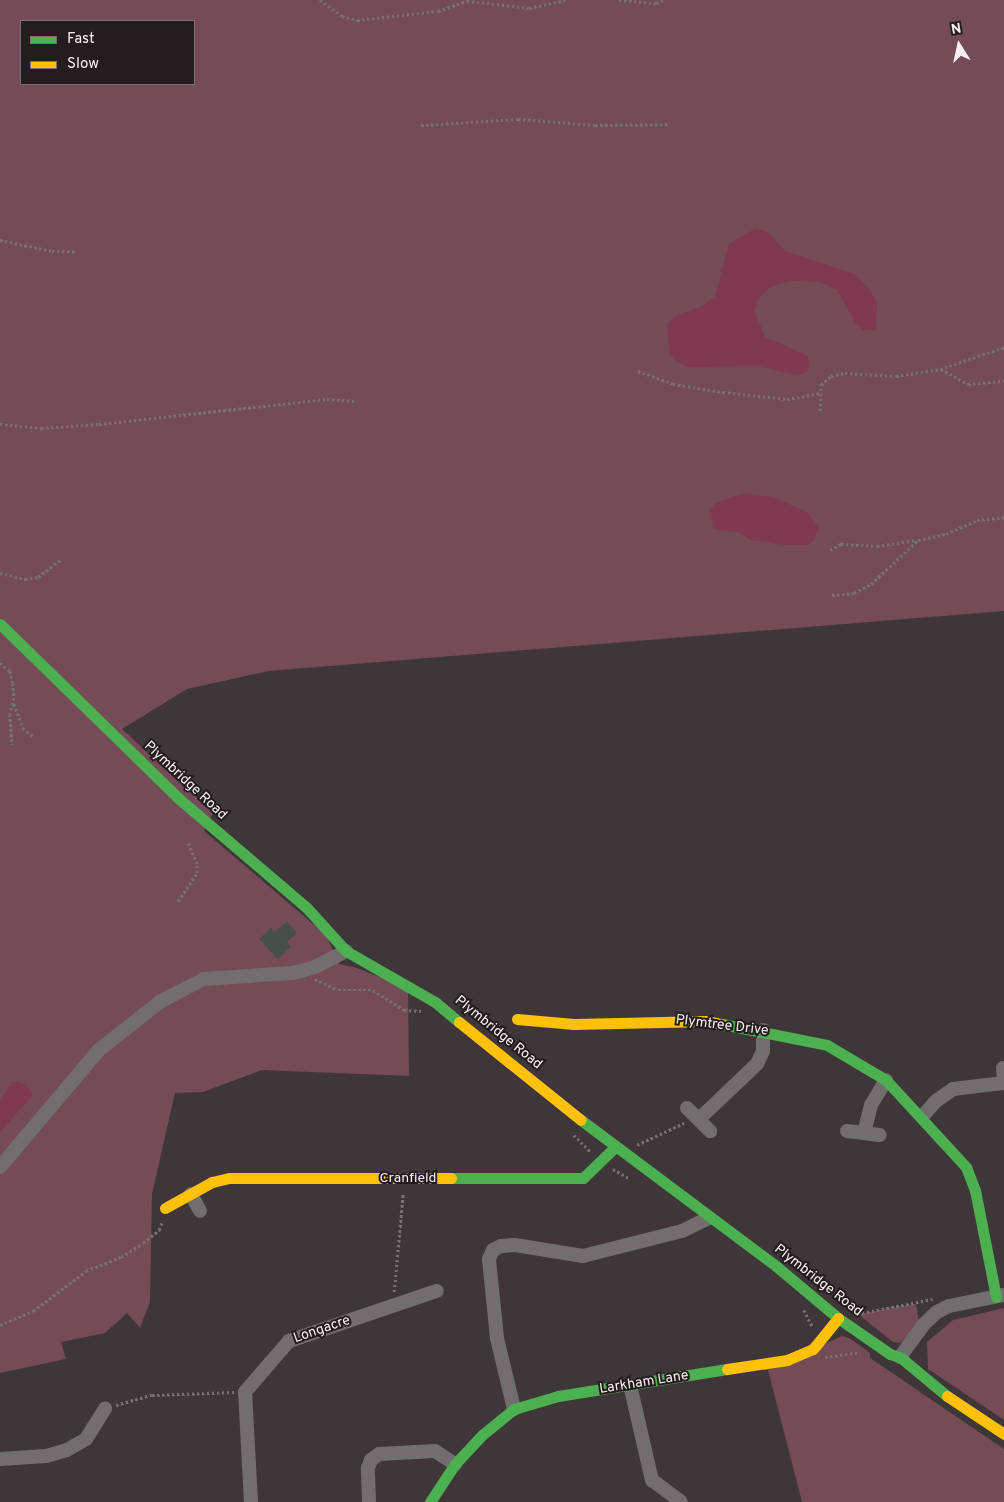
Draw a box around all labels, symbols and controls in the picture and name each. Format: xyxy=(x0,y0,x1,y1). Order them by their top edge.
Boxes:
legend xyxy=(20,20,195,85)
north arrow xyxy=(934,20,984,70)
text: N xyxy=(950,20,963,39)
text: Fast xyxy=(67,30,95,49)
text: Slow xyxy=(67,55,99,74)
street label: Plymbridge Road xyxy=(140,738,230,824)
street label: Plymbridge Road xyxy=(451,993,545,1073)
street label: Plymtree Drive xyxy=(675,1012,769,1040)
street label: Cranfield xyxy=(380,1171,436,1187)
street label: Plymbridge Road xyxy=(770,1241,866,1321)
street label: Longacre xyxy=(291,1312,353,1348)
street label: Larkham Lane xyxy=(598,1368,690,1398)

